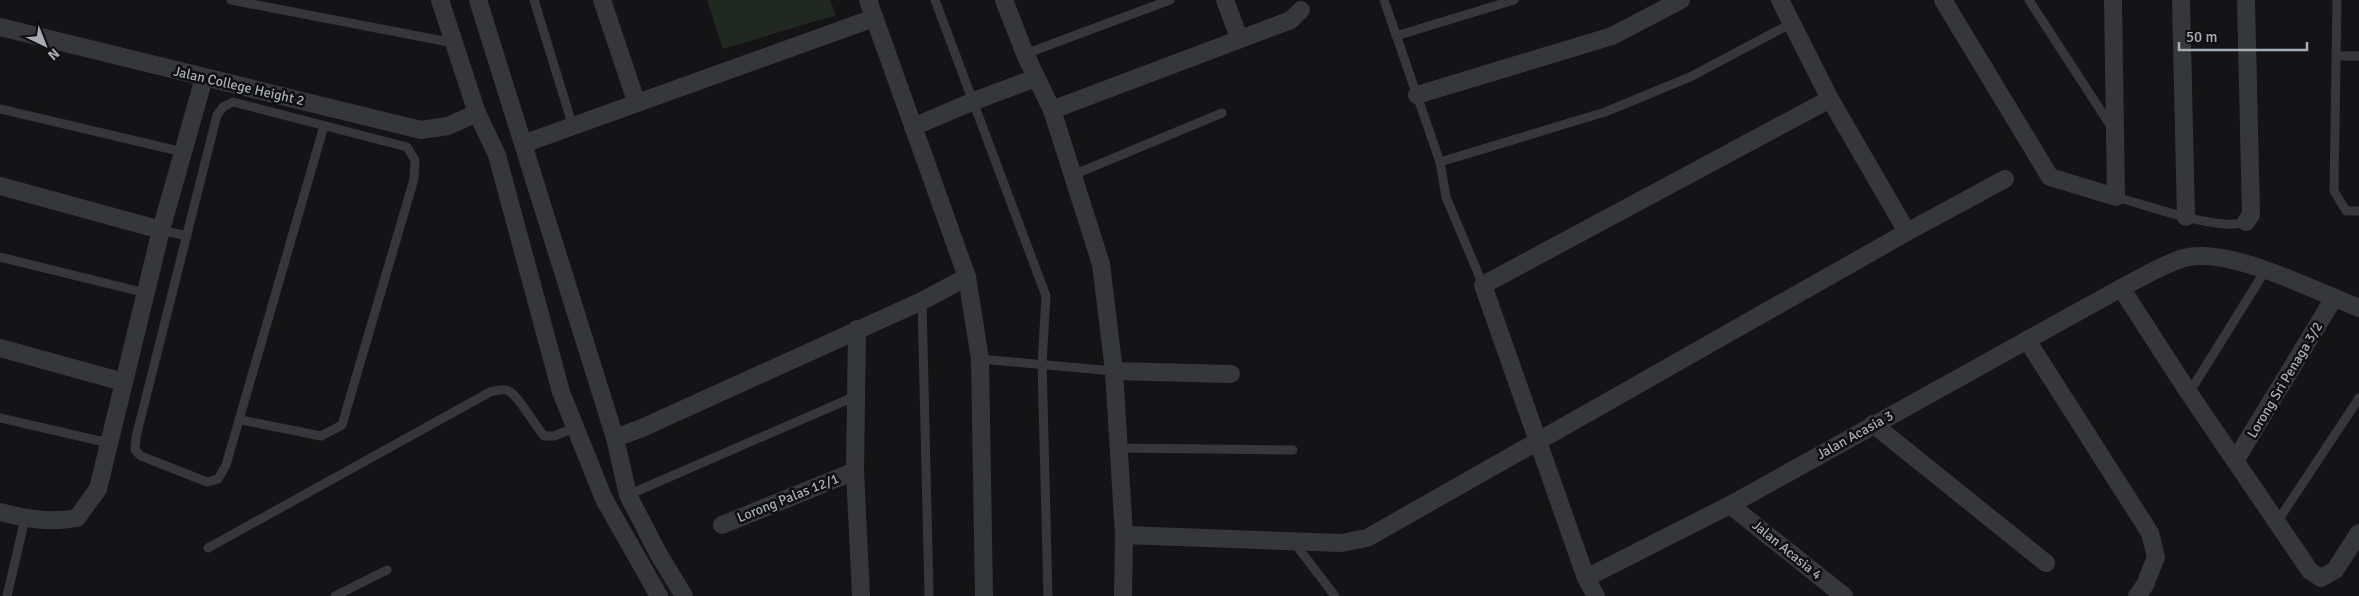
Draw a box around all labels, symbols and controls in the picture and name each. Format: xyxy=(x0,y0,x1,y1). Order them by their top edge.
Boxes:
north arrow xyxy=(20,20,70,70)
scale bar xyxy=(2179,20,2306,52)
text: 50 m xyxy=(2186,28,2217,46)
text: N xyxy=(44,45,63,64)
street label: Jalan College Height 2 xyxy=(172,63,306,109)
street label: Lorong Sri Penaga 3/2 xyxy=(2244,319,2326,441)
street label: Jalan Acasia 3 xyxy=(1814,407,1896,463)
street label: Lorong Palas 12/1 xyxy=(735,470,841,526)
street label: Jalan Acasia 4 xyxy=(1749,517,1826,584)

